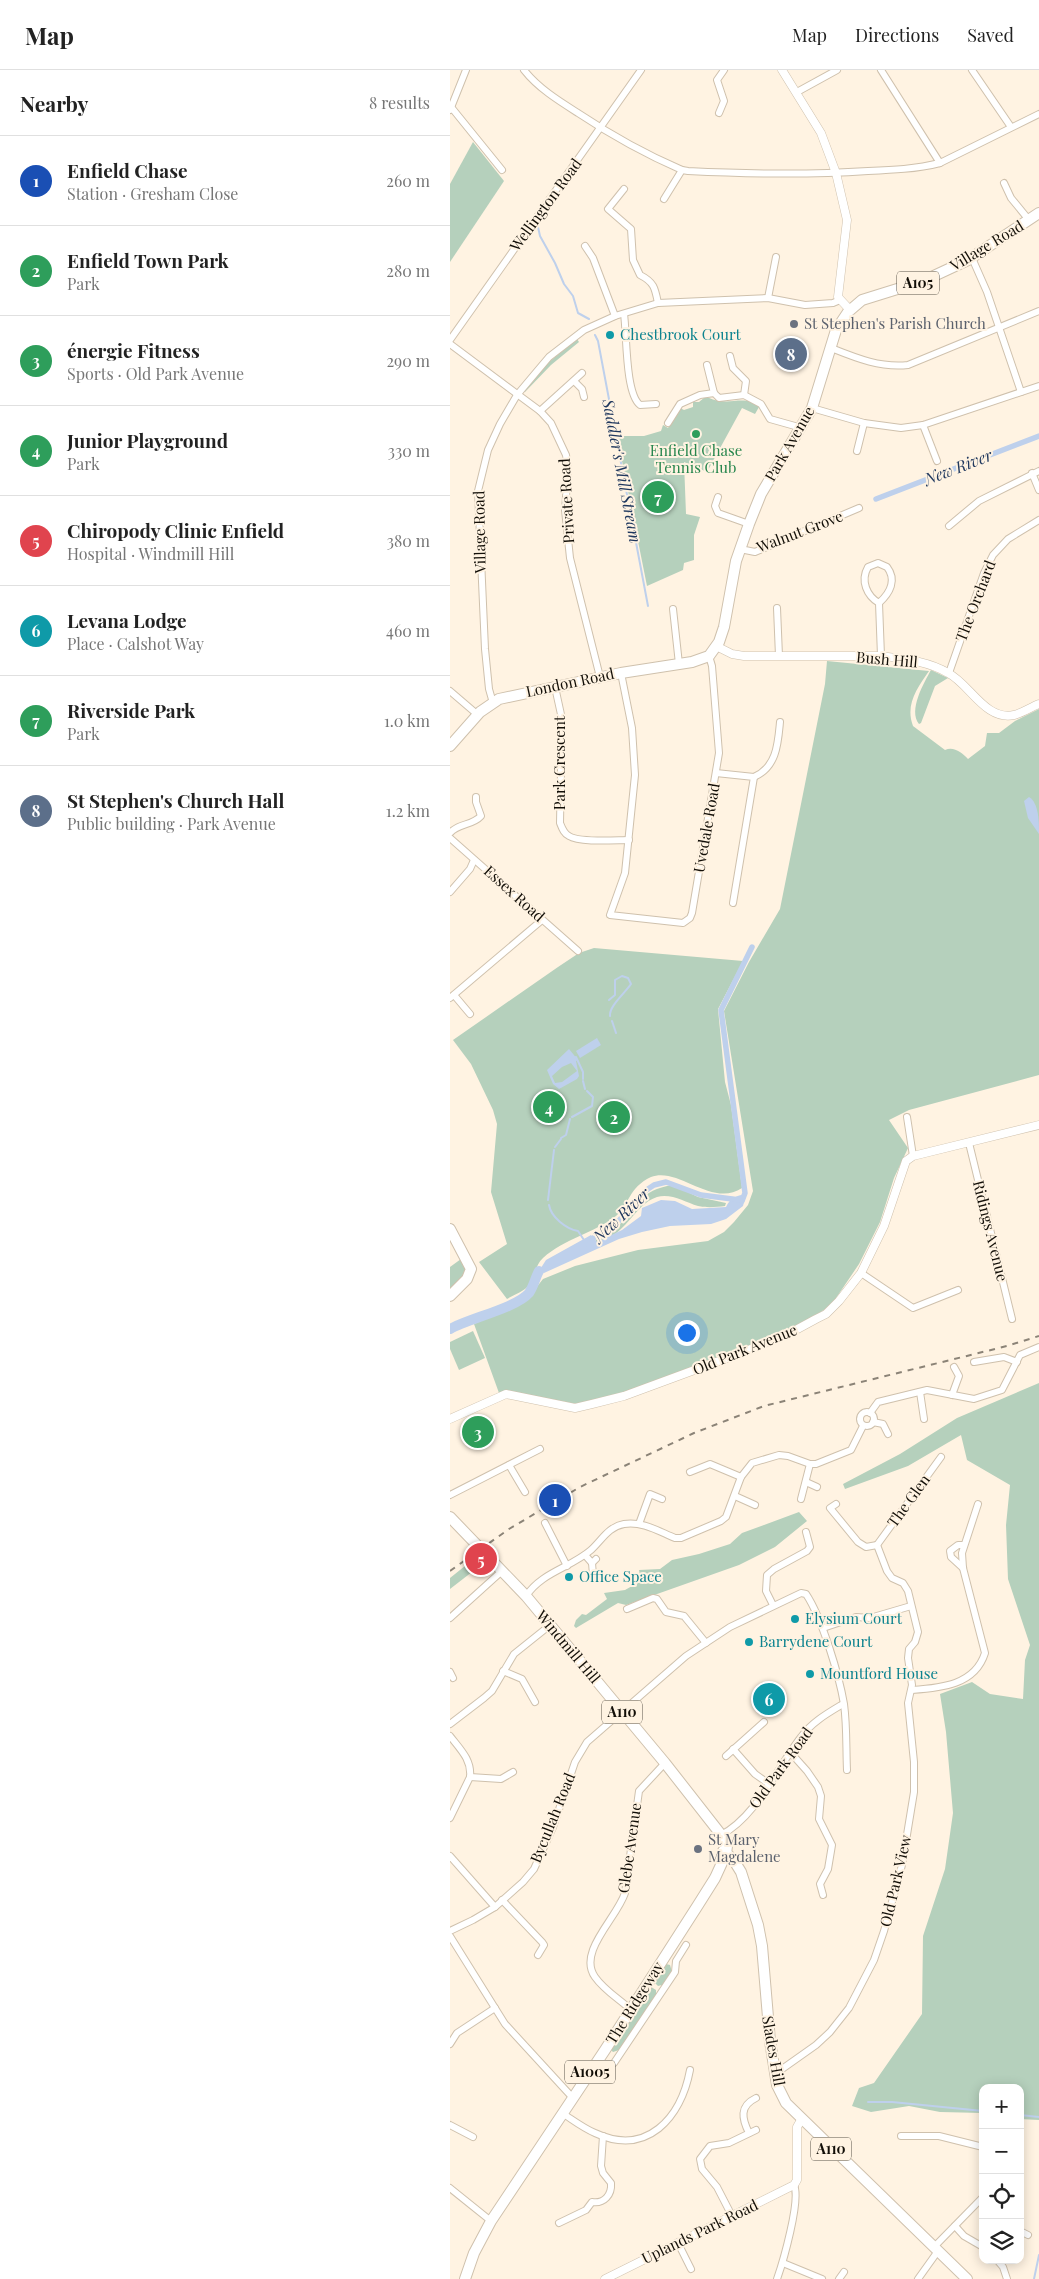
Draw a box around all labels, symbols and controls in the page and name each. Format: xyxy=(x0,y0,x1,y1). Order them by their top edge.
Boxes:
text: Map xyxy=(25,19,74,51)
text: Map xyxy=(792,23,827,47)
text: Directions xyxy=(855,23,939,47)
text: Saved xyxy=(967,23,1014,47)
text: Nearby xyxy=(20,89,89,117)
text: 8 results xyxy=(369,92,430,113)
street label: Wellington Road xyxy=(504,154,586,256)
text: Enfield Chase xyxy=(67,157,187,183)
text: 1 xyxy=(33,170,39,191)
text: 260 m xyxy=(386,170,430,191)
text: Station · Gresham Close xyxy=(67,183,238,204)
street label: Village Road xyxy=(945,215,1027,276)
text: Enfield Town Park xyxy=(67,247,229,273)
text: 2 xyxy=(32,260,40,281)
text: 280 m xyxy=(386,260,430,281)
road number: A105 xyxy=(897,272,939,294)
text: Park xyxy=(67,273,100,294)
place label: St Stephen's Parish Church xyxy=(804,313,986,333)
marker: St Stephen's Parish Church xyxy=(788,318,800,330)
place label: Chestbrook Court xyxy=(620,324,742,344)
marker: Chestbrook Court xyxy=(604,329,616,341)
pin: 8 xyxy=(775,335,807,373)
text: énergie Fitness xyxy=(67,337,200,363)
text: 3 xyxy=(32,350,40,371)
text: 290 m xyxy=(386,350,430,371)
text: Sports · Old Park Avenue xyxy=(67,363,244,384)
water label: Saddler's Mill Stream xyxy=(598,396,647,545)
street label: Park Avenue xyxy=(760,402,819,485)
text: Junior Playground xyxy=(67,427,228,453)
marker: Enfield Chase Tennis Club xyxy=(690,428,702,440)
text: 4 xyxy=(32,440,40,461)
text: 330 m xyxy=(388,440,430,461)
place label: Enfield Chase Tennis Club xyxy=(650,440,742,477)
water label: New River xyxy=(919,444,996,490)
text: Park xyxy=(67,453,100,474)
street label: Private Road xyxy=(554,458,578,544)
pin: 7 xyxy=(642,478,674,516)
street label: Village Road xyxy=(468,490,490,575)
street label: Walnut Grove xyxy=(753,505,846,557)
text: Chiropody Clinic Enfield xyxy=(67,517,284,543)
text: 5 xyxy=(32,530,40,551)
text: 380 m xyxy=(387,530,430,551)
text: Hospital · Windmill Hill xyxy=(67,543,234,564)
street label: The Orchard xyxy=(950,557,1000,644)
text: Levana Lodge xyxy=(67,607,187,633)
text: 6 xyxy=(32,620,40,641)
text: 460 m xyxy=(386,620,430,641)
text: Place · Calshot Way xyxy=(67,633,204,654)
street label: Bush Hill xyxy=(856,646,919,672)
street label: London Road xyxy=(524,663,616,701)
text: Riverside Park xyxy=(67,697,195,723)
text: 7 xyxy=(32,710,40,731)
text: 1.0 km xyxy=(384,710,430,731)
street label: Park Crescent xyxy=(549,715,569,810)
text: Park xyxy=(67,723,100,744)
street label: Uvedale Road xyxy=(688,781,724,874)
text: St Stephen's Church Hall xyxy=(67,787,284,813)
text: 8 xyxy=(32,800,40,821)
text: 1.2 km xyxy=(386,800,430,821)
text: Public building · Park Avenue xyxy=(67,813,276,834)
street label: Essex Road xyxy=(480,861,550,926)
pin: 4 xyxy=(533,1088,565,1126)
pin: 2 xyxy=(598,1098,630,1136)
street label: Ridings Avenue xyxy=(969,1178,1013,1283)
water label: New River xyxy=(586,1182,655,1248)
street label: Old Park Avenue xyxy=(689,1319,800,1379)
your location xyxy=(674,1320,700,1346)
pin: 3 xyxy=(462,1413,494,1451)
street label: The Glen xyxy=(882,1470,934,1531)
pin: 1 xyxy=(539,1481,571,1519)
pin: 5 xyxy=(465,1540,497,1578)
place label: Office Space xyxy=(579,1566,662,1586)
marker: Office Space xyxy=(563,1571,575,1583)
street label: Windmill Hill xyxy=(532,1605,605,1687)
place label: Elysium Court xyxy=(805,1608,903,1628)
marker: Elysium Court xyxy=(789,1613,801,1625)
place label: Barrydene Court xyxy=(759,1631,873,1651)
marker: Barrydene Court xyxy=(743,1636,755,1648)
place label: Mountford House xyxy=(820,1663,938,1683)
marker: Mountford House xyxy=(804,1668,816,1680)
pin: 6 xyxy=(753,1680,785,1718)
road number: A110 xyxy=(602,1700,642,1724)
street label: Old Park Road xyxy=(744,1722,817,1812)
street label: Bycullah Road xyxy=(525,1769,579,1866)
street label: Glebe Avenue xyxy=(613,1801,645,1894)
place label: St Mary Magdalene xyxy=(708,1829,781,1866)
street label: Old Park View xyxy=(875,1832,915,1929)
marker: St Mary Magdalene xyxy=(692,1843,704,1855)
street label: The Ridgeway xyxy=(601,1957,668,2048)
street label: Slades Hill xyxy=(758,2014,790,2087)
road number: A1005 xyxy=(565,2060,615,2084)
map controls xyxy=(979,2084,1024,2264)
button: + xyxy=(979,2084,1024,2129)
button: − xyxy=(979,2129,1024,2174)
road number: A110 xyxy=(811,2138,851,2160)
button: locate xyxy=(979,2174,1024,2219)
street label: Uplands Park Road xyxy=(638,2194,761,2268)
button: layers xyxy=(979,2219,1024,2264)

